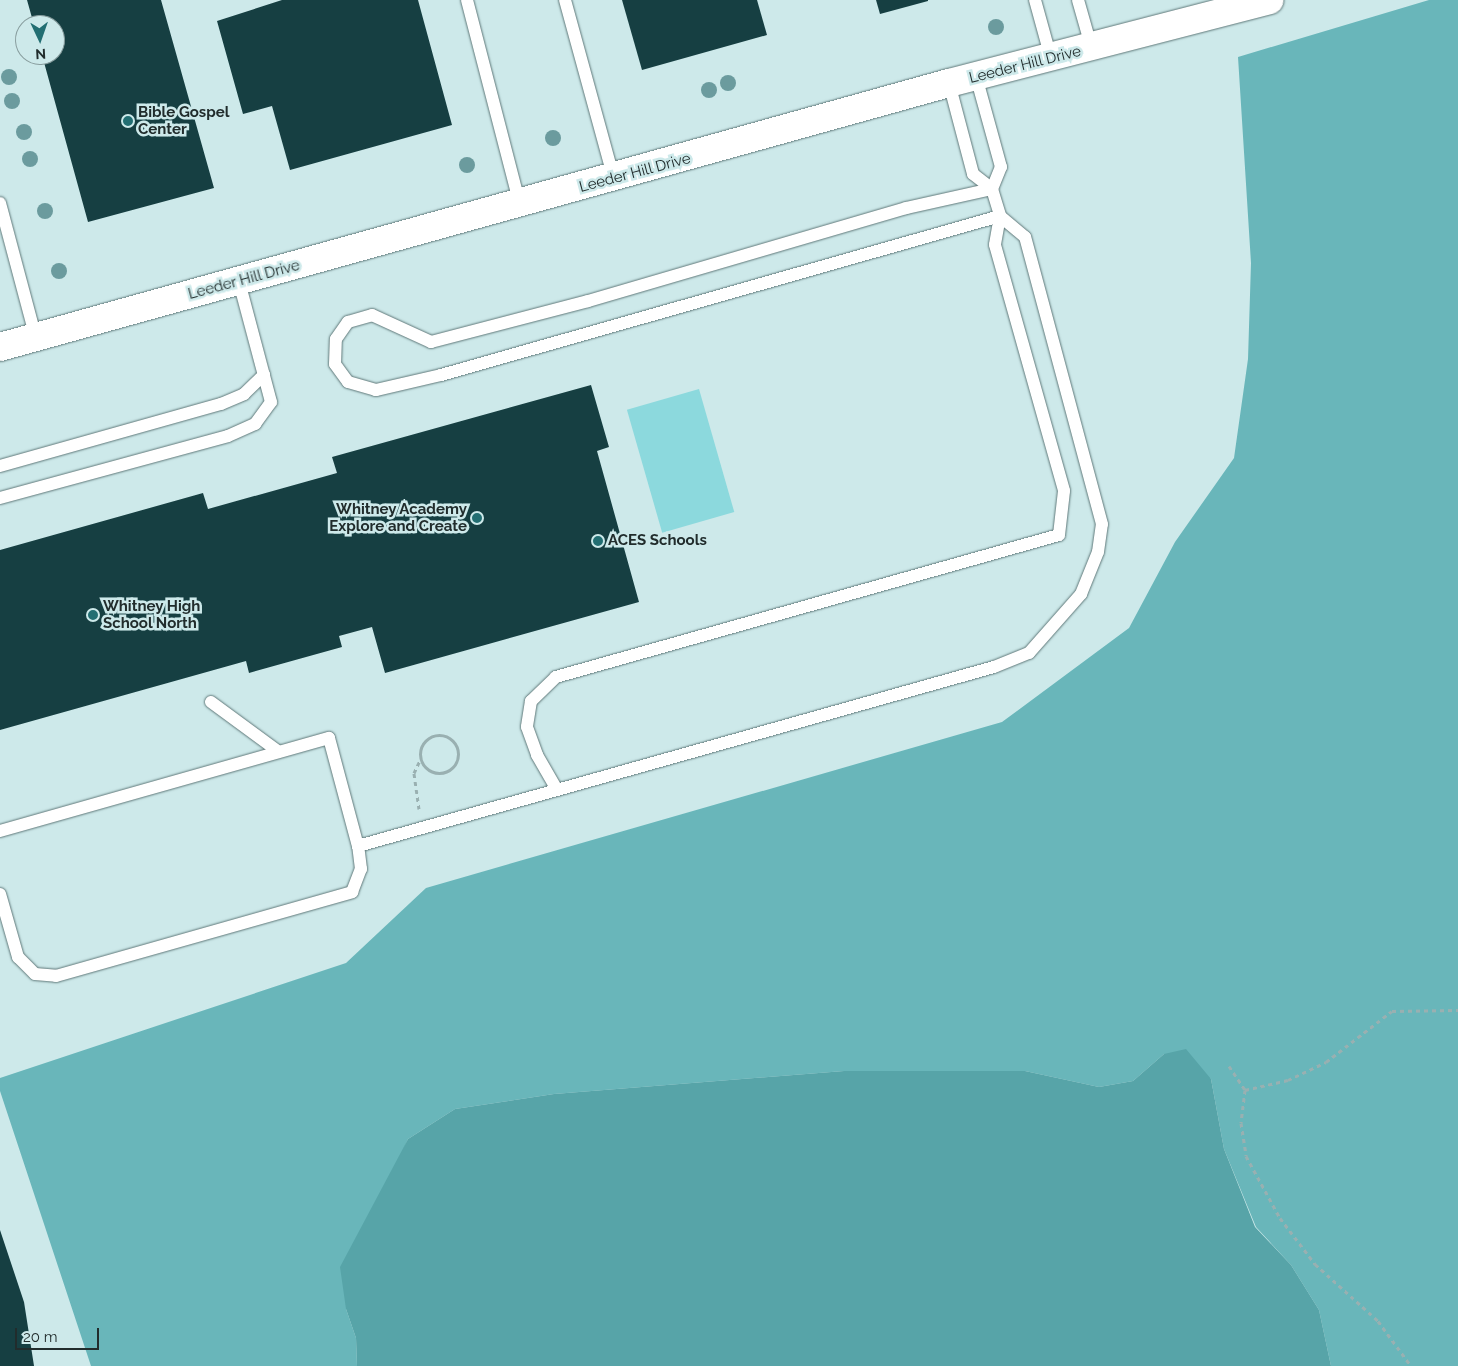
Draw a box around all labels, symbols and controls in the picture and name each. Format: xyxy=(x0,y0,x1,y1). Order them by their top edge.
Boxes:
north arrow xyxy=(15,15,65,65)
street label: Leeder Hill Drive xyxy=(967,42,1083,88)
text: N xyxy=(35,46,46,62)
place label: Bible Gospel Center xyxy=(138,103,229,138)
marker: Bible Gospel Center xyxy=(122,115,134,127)
street label: Leeder Hill Drive xyxy=(577,149,693,197)
street label: Leeder Hill Drive xyxy=(186,256,302,304)
place label: Whitney Academy Explore and Create xyxy=(329,500,467,535)
marker: Whitney Academy Explore and Create xyxy=(471,512,483,524)
place label: ACES Schools xyxy=(608,532,707,550)
marker: ACES Schools xyxy=(592,535,604,547)
place label: Whitney High School North xyxy=(103,597,201,632)
marker: Whitney High School North xyxy=(87,609,99,621)
scale bar xyxy=(18,1318,101,1350)
text: 20 m xyxy=(23,1328,58,1346)

